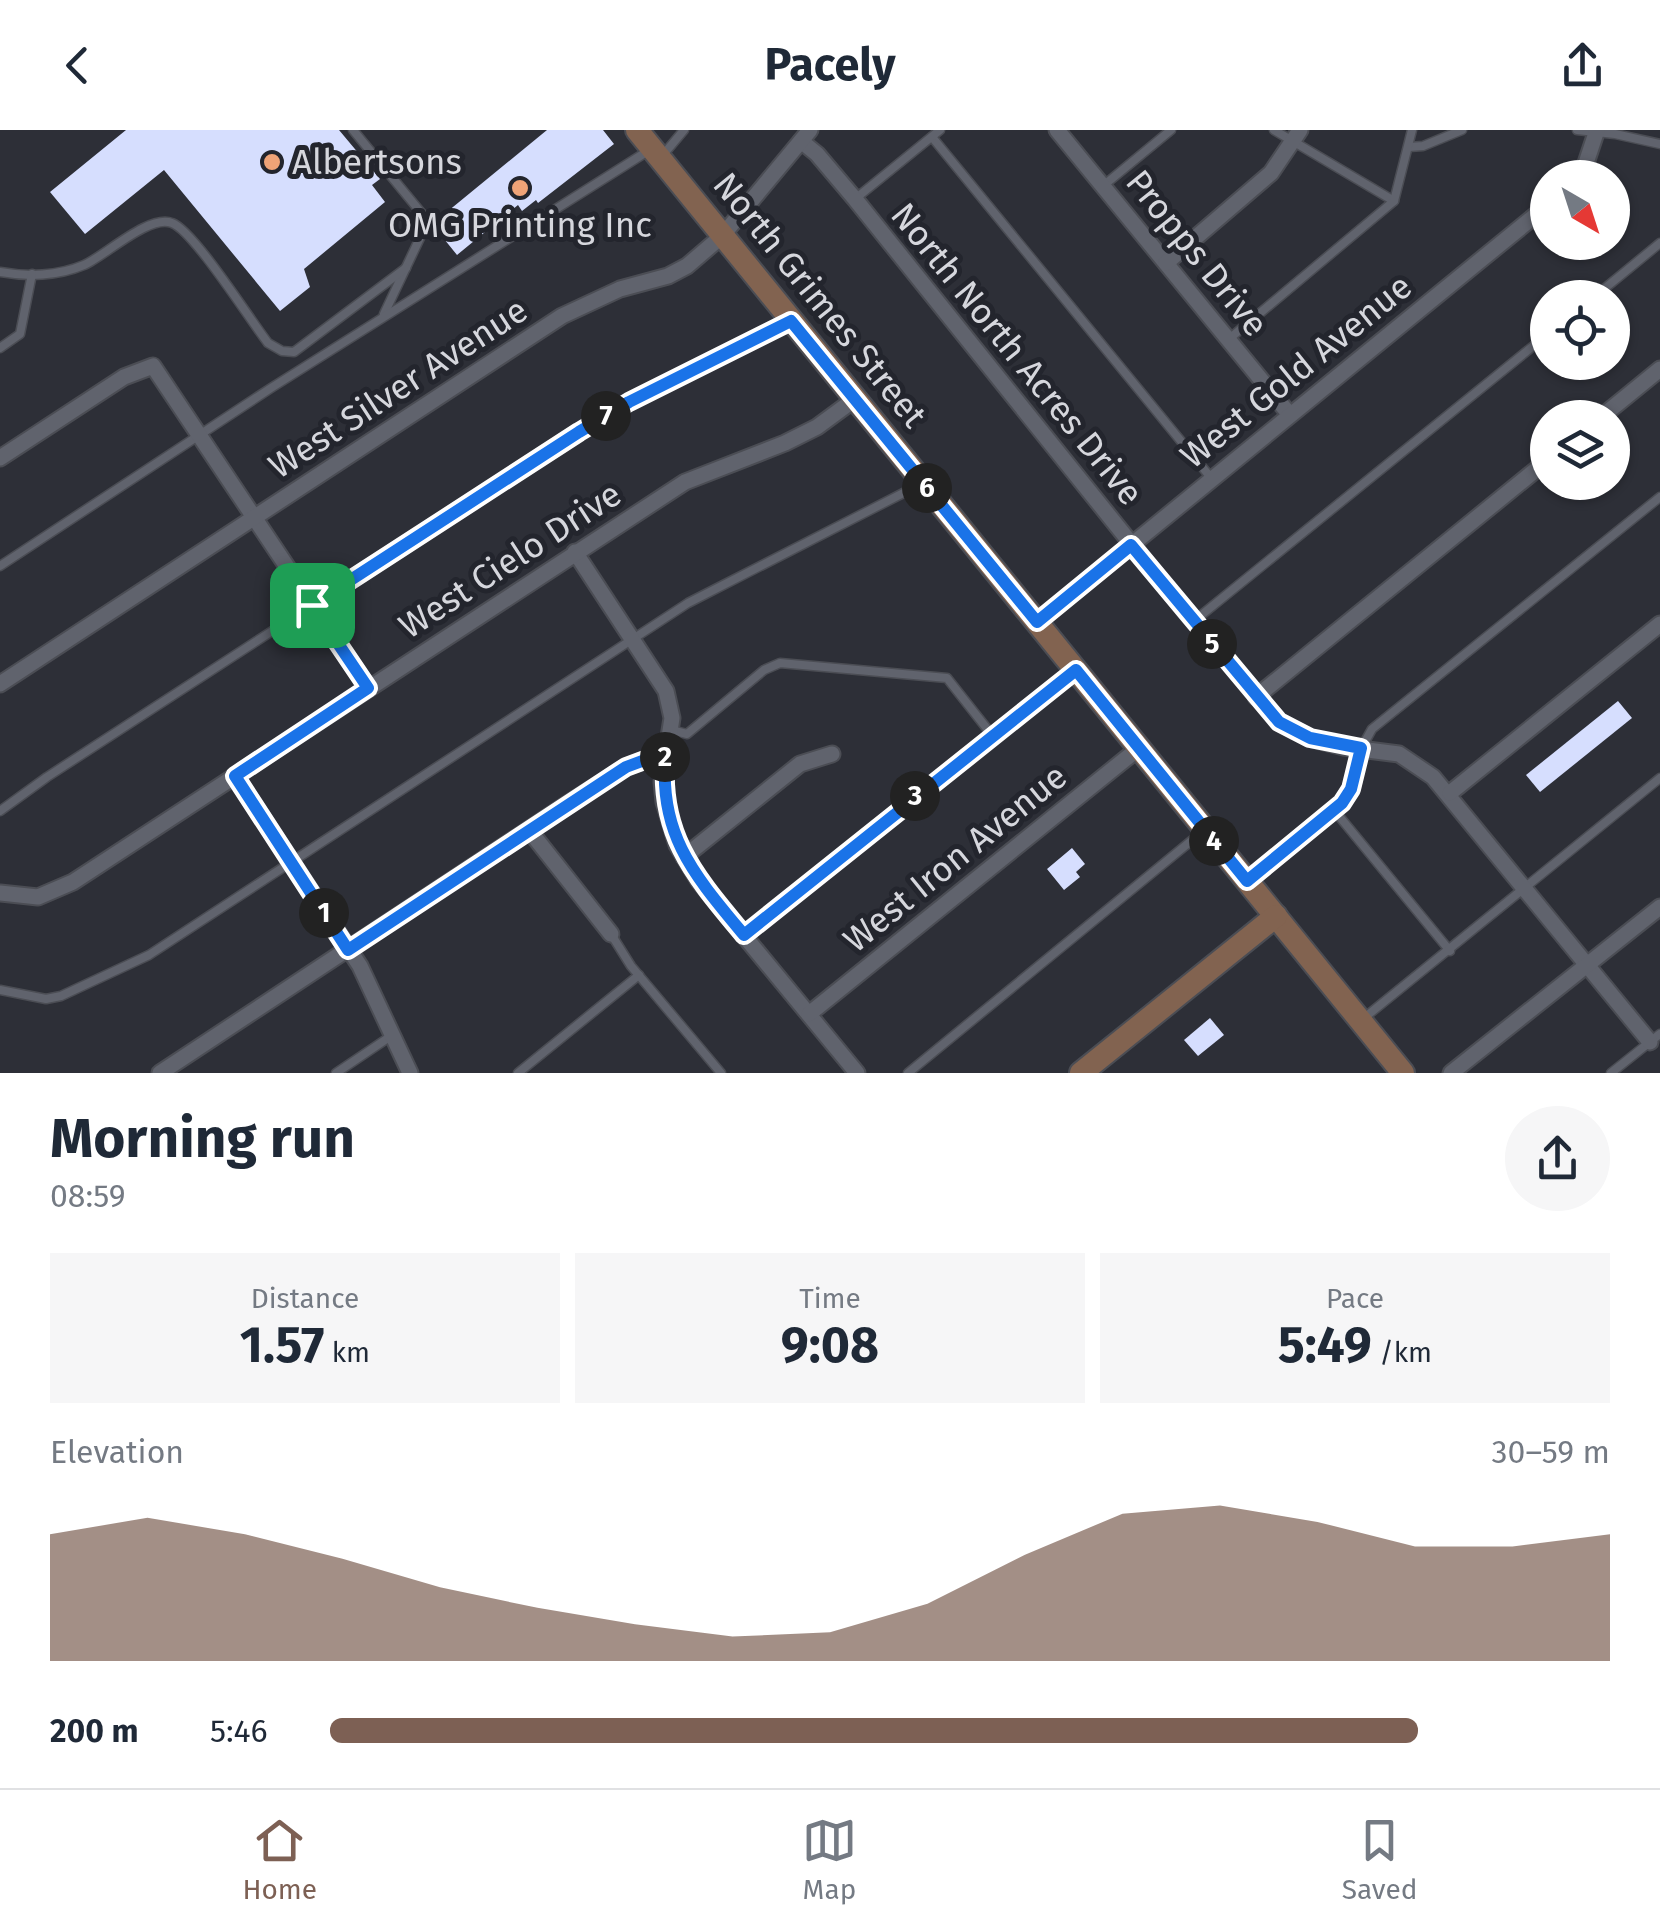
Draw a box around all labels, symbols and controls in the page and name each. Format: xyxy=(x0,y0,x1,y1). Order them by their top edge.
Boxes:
icon: back xyxy=(50,38,105,93)
text: Pacely xyxy=(764,38,896,92)
icon: share xyxy=(1555,38,1610,93)
place label: Albertsons xyxy=(292,141,462,183)
marker: Albertsons xyxy=(261,151,283,173)
north arrow xyxy=(1530,160,1630,260)
map controls xyxy=(1530,160,1630,500)
street label: Propps Drive xyxy=(1117,161,1277,345)
street label: North Grimes Street xyxy=(704,164,936,436)
marker: OMG Printing Inc xyxy=(509,177,531,199)
street label: North North Acres Drive xyxy=(882,194,1152,514)
place label: OMG Printing Inc xyxy=(388,204,652,246)
street label: West Gold Avenue xyxy=(1172,265,1420,477)
button: locate xyxy=(1530,280,1630,380)
street label: West Silver Avenue xyxy=(261,289,535,487)
pin: 7 xyxy=(581,391,631,441)
text: 7 xyxy=(599,399,613,432)
button: layers xyxy=(1530,400,1630,500)
pin: 6 xyxy=(902,463,952,513)
text: 6 xyxy=(919,471,935,504)
street label: West Cielo Drive xyxy=(391,473,629,647)
pin xyxy=(270,563,355,648)
icon: arrive xyxy=(285,578,340,633)
pin: 5 xyxy=(1187,619,1237,669)
text: 5 xyxy=(1204,627,1220,660)
pin: 2 xyxy=(640,732,690,782)
text: 2 xyxy=(658,740,672,773)
street label: West Iron Avenue xyxy=(835,755,1075,961)
pin: 3 xyxy=(890,771,940,821)
text: 3 xyxy=(908,779,922,812)
pin: 4 xyxy=(1189,816,1239,866)
text: 4 xyxy=(1206,824,1222,857)
pin: 1 xyxy=(299,888,349,938)
text: 1 xyxy=(318,896,331,929)
text: Morning run xyxy=(50,1106,355,1172)
button: share xyxy=(1505,1106,1610,1211)
text: 08:59 xyxy=(50,1177,126,1215)
text: Distance xyxy=(251,1282,359,1315)
text: Time xyxy=(799,1282,861,1315)
text: Pace xyxy=(1326,1282,1384,1315)
text: 1.57 xyxy=(240,1315,324,1375)
text: 9:08 xyxy=(781,1315,879,1375)
text: 5:49 xyxy=(1278,1315,1372,1375)
text: km xyxy=(324,1336,370,1369)
text: /km xyxy=(1372,1336,1432,1369)
text: Elevation xyxy=(50,1433,184,1471)
text: 30–59 m xyxy=(1492,1433,1610,1471)
text: 200 m xyxy=(50,1712,139,1750)
text: 5:46 xyxy=(210,1712,268,1750)
tab: Home xyxy=(242,1813,317,1906)
tab: Map xyxy=(802,1813,857,1906)
tab: Saved xyxy=(1342,1813,1418,1906)

